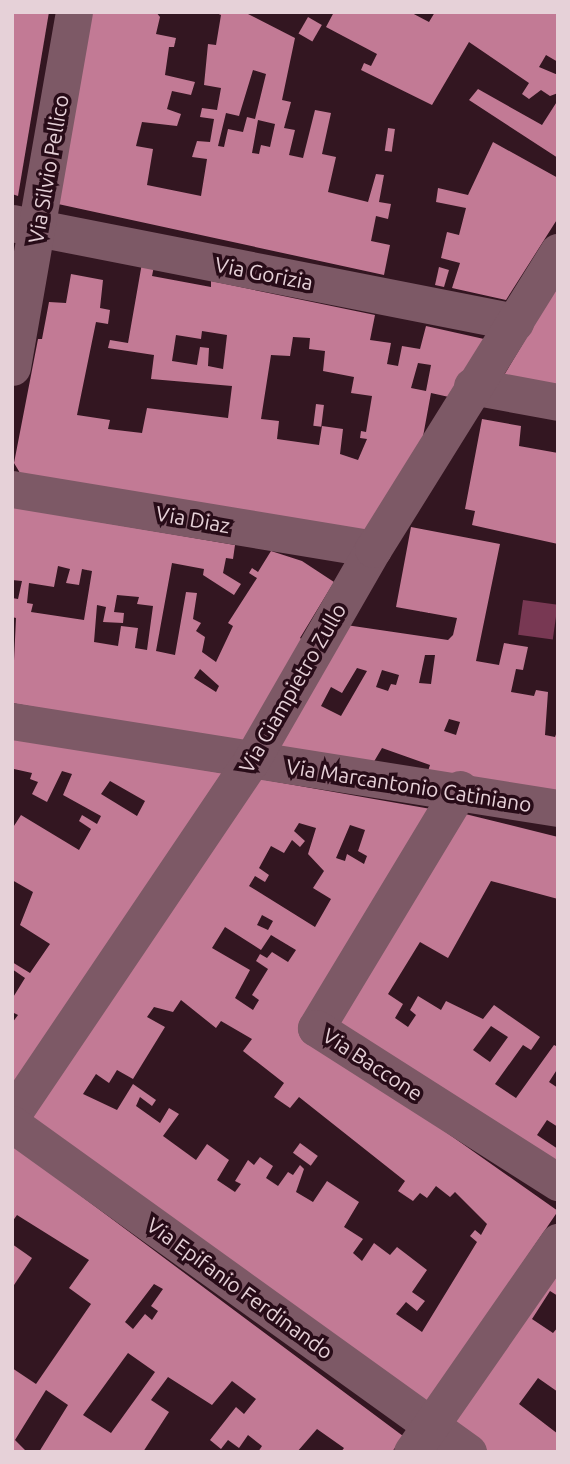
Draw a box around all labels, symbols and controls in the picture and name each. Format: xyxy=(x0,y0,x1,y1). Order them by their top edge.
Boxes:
street label: Via Silvio Pellico xyxy=(23,93,73,245)
street label: Via Gorizia xyxy=(213,251,315,295)
street label: Via Diaz xyxy=(154,500,232,538)
street label: Via Giampietro Zullo xyxy=(233,599,351,777)
street label: Via Marcantonio Catiniano xyxy=(285,753,533,817)
street label: Via Baccone xyxy=(318,1022,428,1106)
street label: Via Epifanio Ferdinando xyxy=(142,1212,338,1364)

